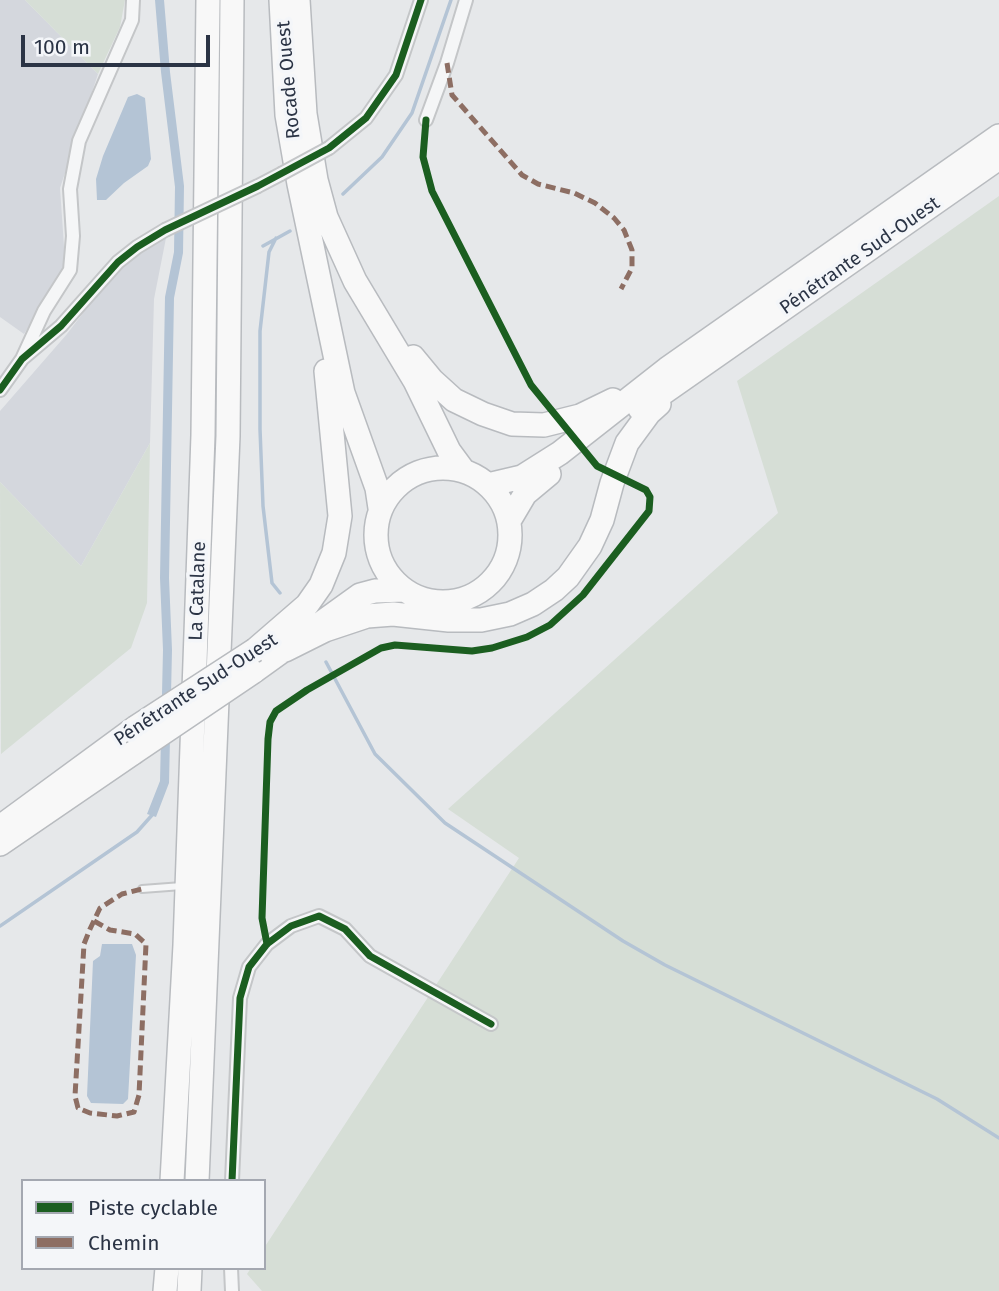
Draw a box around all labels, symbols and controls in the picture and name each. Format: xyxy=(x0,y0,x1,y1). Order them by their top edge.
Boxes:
street label: Rocade Ouest xyxy=(272,20,306,140)
scale bar xyxy=(24,21,214,65)
text: 100 m xyxy=(34,34,90,60)
street label: Pénétrante Sud-Ouest xyxy=(776,192,944,320)
street label: La Catalane xyxy=(185,541,211,641)
street label: Pénétrante Sud-Ouest xyxy=(110,629,282,751)
legend xyxy=(21,1179,266,1270)
text: Piste cyclable xyxy=(88,1195,218,1221)
text: Chemin xyxy=(88,1230,160,1256)

